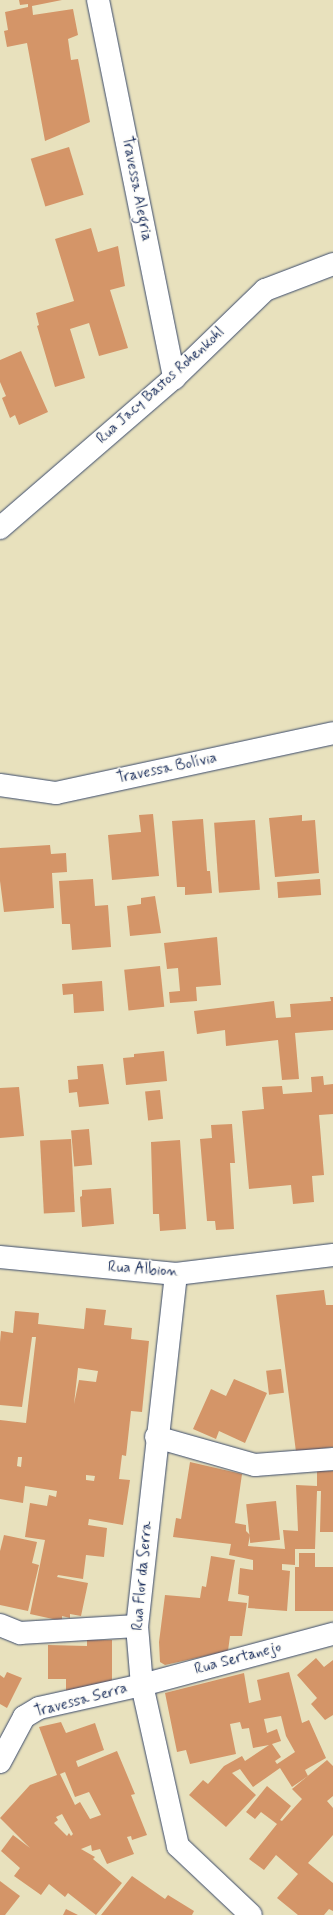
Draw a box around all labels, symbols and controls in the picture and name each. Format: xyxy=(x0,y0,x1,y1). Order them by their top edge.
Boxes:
street label: Travessa Alegria xyxy=(117,135,155,243)
street label: Rua Jacy Bastos Rohenkohl xyxy=(92,323,230,449)
street label: Travessa Bolívia xyxy=(116,750,218,788)
street label: Rua Albion xyxy=(107,1259,179,1281)
street label: Rua Flor da Serra xyxy=(129,1520,157,1632)
street label: Rua Sertanejo xyxy=(192,1639,284,1679)
street label: Travessa Serra xyxy=(32,1680,130,1722)

